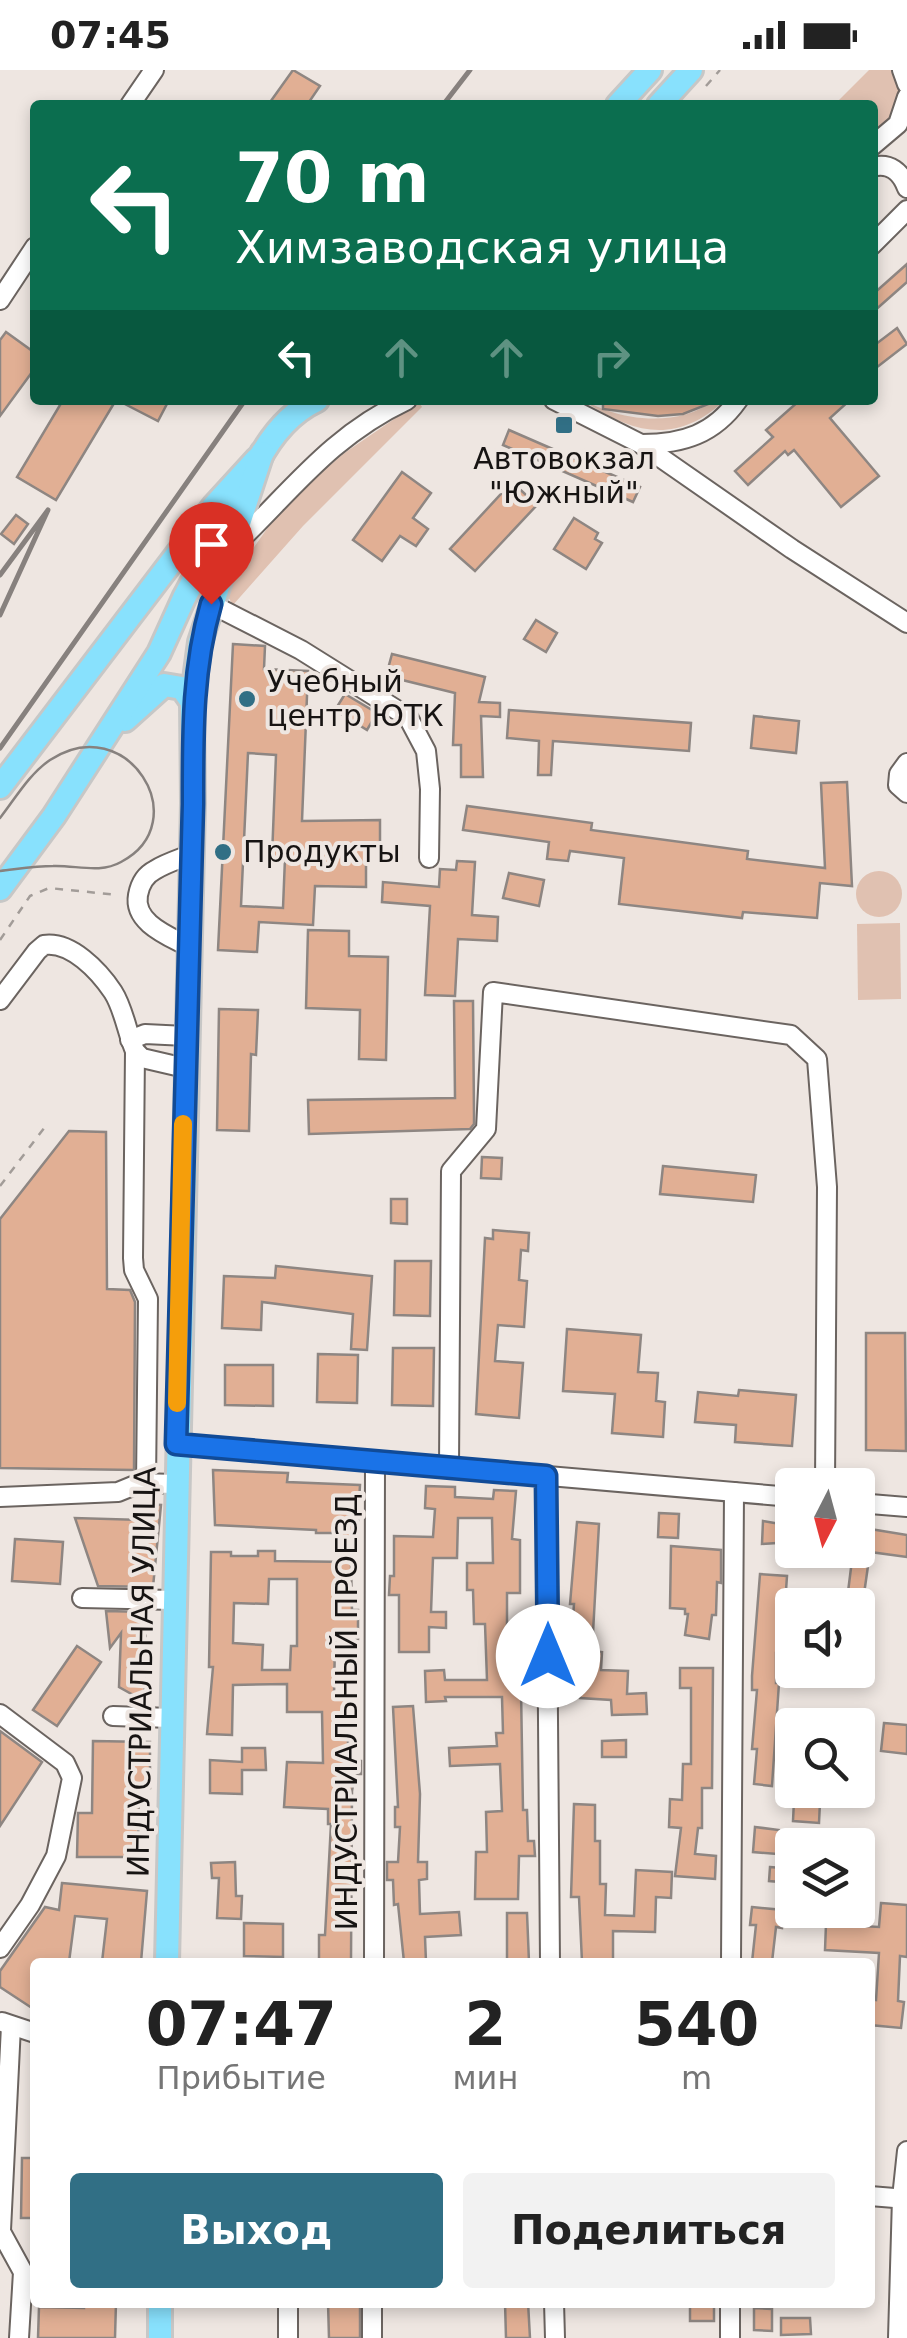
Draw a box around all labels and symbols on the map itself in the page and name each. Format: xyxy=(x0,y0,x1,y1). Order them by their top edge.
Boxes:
marker: Автовокзал "Южный" xyxy=(553,414,575,436)
place label: Автовокзал "Южный" xyxy=(473,441,655,510)
pin xyxy=(169,502,254,605)
place label: Учебный центр ЮТК xyxy=(267,664,444,733)
marker: Учебный центр ЮТК xyxy=(236,688,258,710)
place label: Продукты xyxy=(243,834,401,869)
marker: Продукты xyxy=(212,841,234,863)
street label: ИНДУСТРИАЛЬНАЯ УЛИЦА xyxy=(120,1466,163,1878)
north arrow xyxy=(775,1468,875,1568)
street label: ИНДУСТРИАЛЬНЫЙ ПРОЕЗД xyxy=(329,1493,364,1931)
position arrow xyxy=(496,1604,600,1708)

